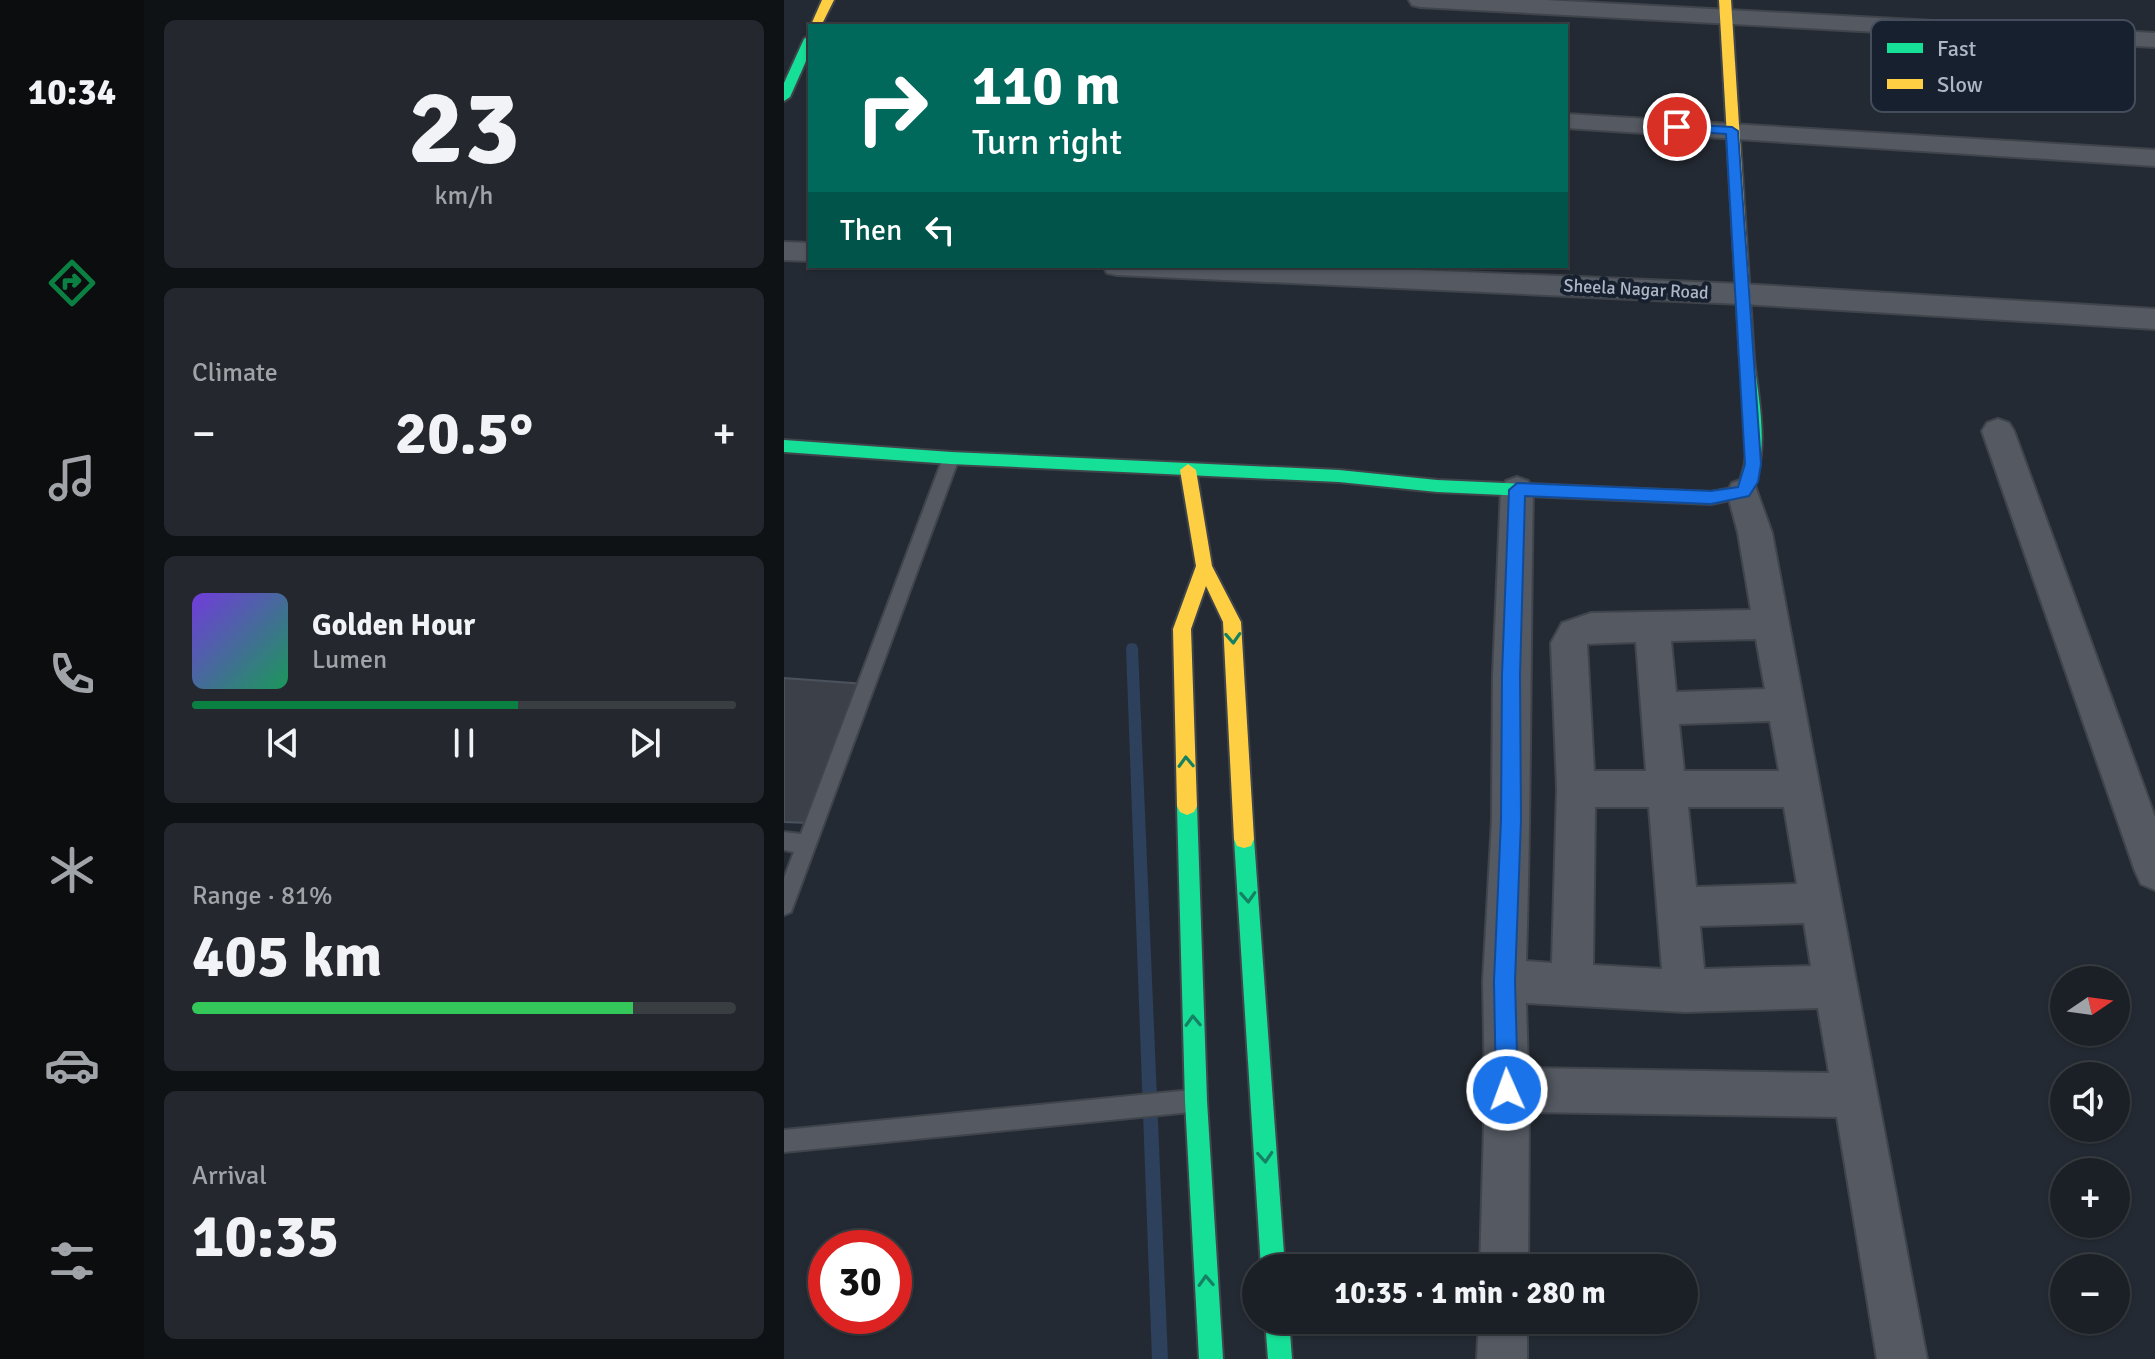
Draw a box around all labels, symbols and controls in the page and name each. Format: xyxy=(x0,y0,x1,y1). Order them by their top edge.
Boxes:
legend xyxy=(1871,20,2135,112)
text: Fast xyxy=(1937,35,1977,62)
text: 110 m xyxy=(972,51,1120,120)
icon: right xyxy=(840,56,944,160)
text: 23 xyxy=(408,64,520,192)
text: 10:34 xyxy=(28,70,116,115)
text: Slow xyxy=(1937,71,1983,98)
pin xyxy=(1643,93,1711,161)
icon: arrive xyxy=(1655,105,1699,149)
text: Turn right xyxy=(972,120,1122,165)
text: km/h xyxy=(435,180,493,212)
icon: left xyxy=(918,208,962,252)
text: Then xyxy=(840,212,902,249)
icon: directions xyxy=(44,255,100,311)
street label: Sheela Nagar Road xyxy=(1563,274,1709,304)
text: Climate xyxy=(192,357,278,389)
text: 20.5° xyxy=(395,397,533,471)
text: − xyxy=(192,407,216,461)
text: + xyxy=(712,407,736,461)
icon: music xyxy=(44,450,100,506)
text: Golden Hour xyxy=(312,607,475,644)
one-way arrow xyxy=(1224,631,1241,644)
text: Lumen xyxy=(312,644,387,676)
icon: phone xyxy=(44,646,100,702)
icon: previous xyxy=(261,721,305,765)
icon: pause xyxy=(442,721,486,765)
icon: next xyxy=(623,721,667,765)
one-way arrow xyxy=(1177,755,1195,768)
icon: climate xyxy=(44,842,100,898)
text: Range · 81% xyxy=(192,880,333,912)
one-way arrow xyxy=(1239,891,1256,904)
text: 405 km xyxy=(192,920,382,994)
north arrow xyxy=(2050,966,2130,1046)
map controls xyxy=(2050,966,2130,1334)
one-way arrow xyxy=(1185,1014,1202,1027)
icon: car xyxy=(44,1037,100,1093)
position arrow xyxy=(1465,1048,1549,1132)
button: sound xyxy=(2050,1062,2130,1142)
one-way arrow xyxy=(1256,1150,1273,1163)
button: + xyxy=(2050,1158,2130,1238)
text: Arrival xyxy=(192,1160,267,1192)
text: 10:35 xyxy=(192,1200,339,1274)
speed limit sign: 30 xyxy=(808,1230,912,1334)
icon: filters xyxy=(44,1233,100,1289)
button: − xyxy=(2050,1254,2130,1334)
one-way arrow xyxy=(1198,1274,1215,1287)
text: 10:35 · 1 min · 280 m xyxy=(1334,1275,1606,1312)

